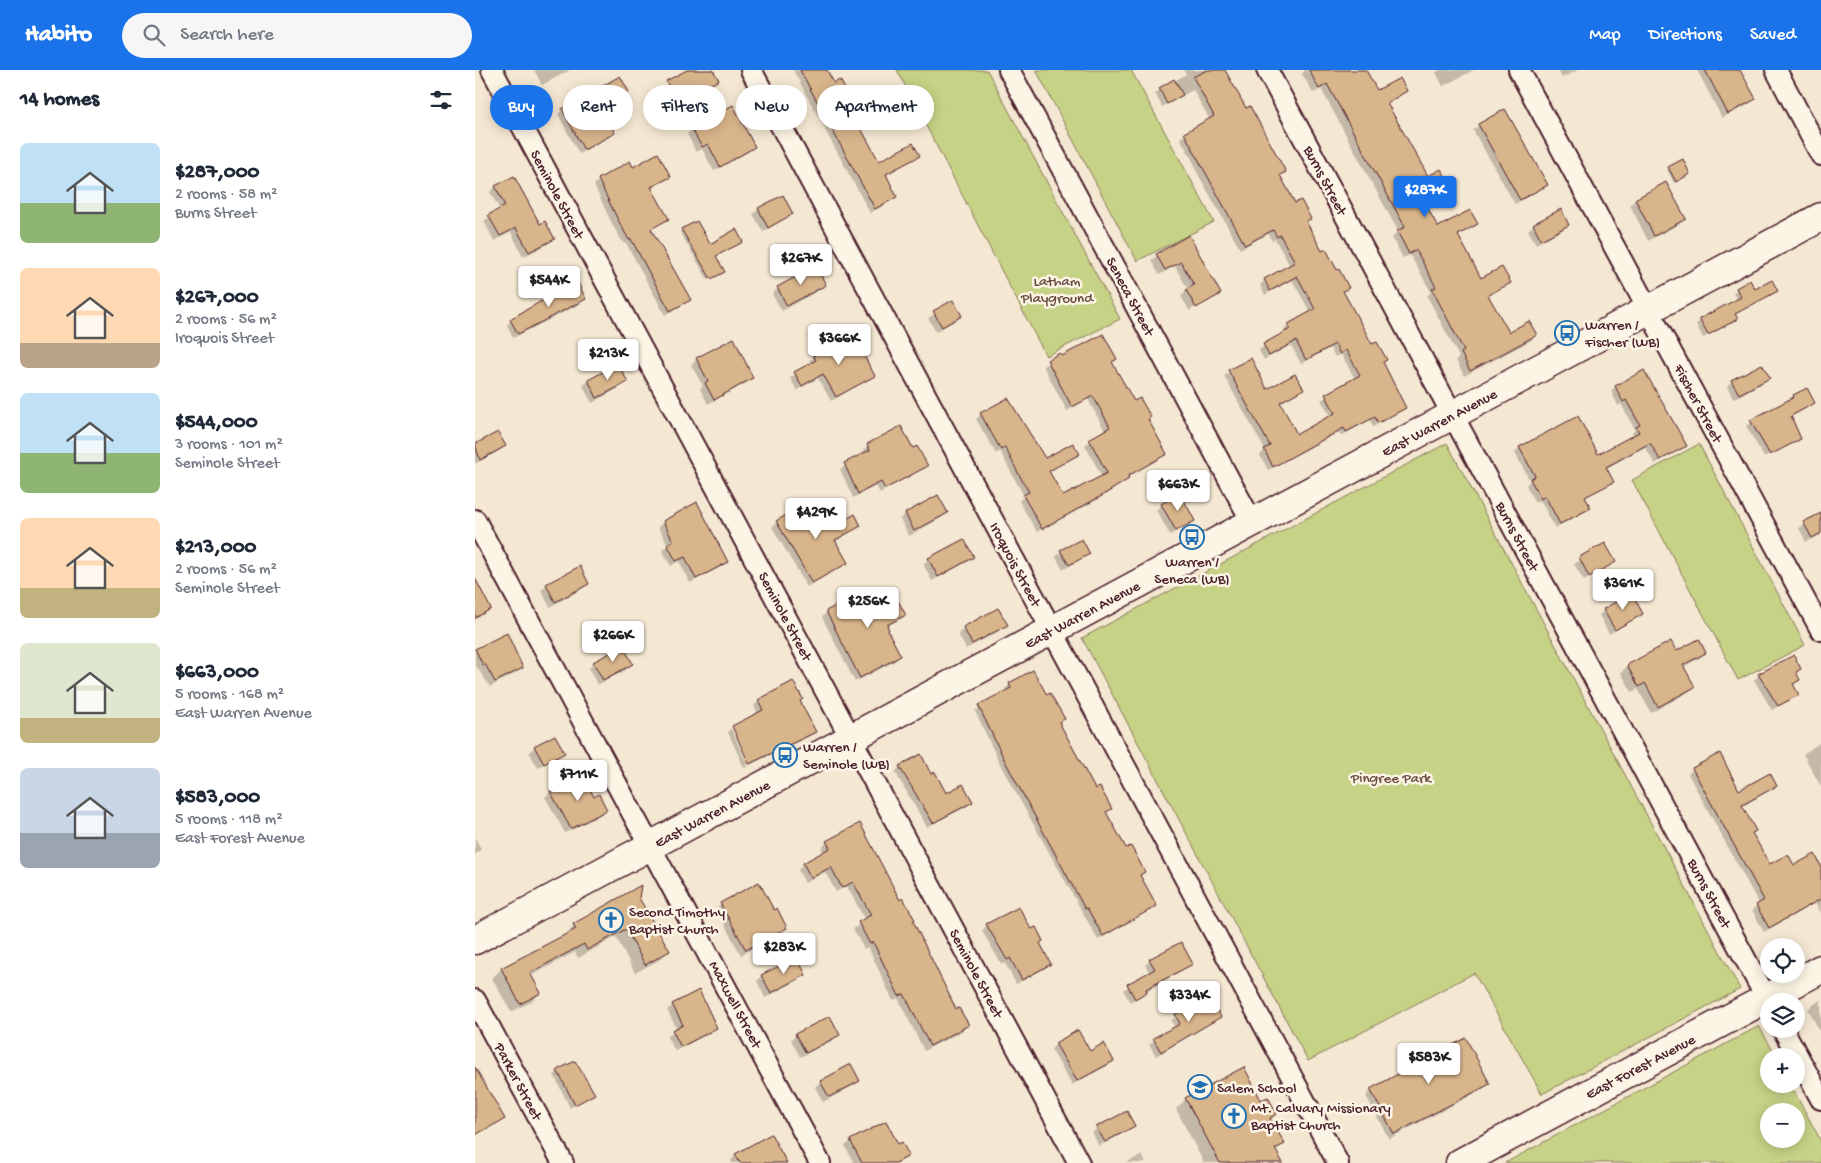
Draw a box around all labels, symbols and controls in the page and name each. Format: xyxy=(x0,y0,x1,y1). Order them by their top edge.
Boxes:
search box xyxy=(122,13,472,58)
text: Habito xyxy=(25,21,92,50)
icon: search xyxy=(140,21,168,49)
text: Search here xyxy=(180,24,274,47)
text: Map xyxy=(1589,25,1621,46)
text: Directions xyxy=(1649,25,1722,46)
text: Saved xyxy=(1750,25,1796,46)
chip: Buy xyxy=(490,85,553,130)
chip: Rent xyxy=(563,85,633,130)
chip: Filters xyxy=(643,85,726,130)
chip: New xyxy=(736,85,807,130)
chip: Apartment xyxy=(817,85,934,130)
icon: filters xyxy=(427,86,455,114)
text: 14 homes xyxy=(20,88,99,113)
street label: Burns Street xyxy=(1298,142,1351,220)
street label: Seminole Street xyxy=(525,147,588,244)
text: $287,000 xyxy=(175,161,260,186)
icon: home xyxy=(60,163,120,223)
pin: $287K xyxy=(1390,176,1460,218)
text: $287K xyxy=(1405,182,1445,201)
text: 2 rooms · 58 m² xyxy=(175,186,277,205)
text: Burns Street xyxy=(175,205,256,224)
pin: $267K xyxy=(766,244,836,286)
text: $267K xyxy=(781,250,821,269)
street label: Seneca Street xyxy=(1101,255,1158,341)
pin: $544K xyxy=(514,266,584,308)
text: $544K xyxy=(529,272,569,291)
park label: Latham Playground xyxy=(1020,273,1094,308)
text: $267,000 xyxy=(175,286,259,311)
icon: home xyxy=(60,288,120,348)
text: 2 rooms · 56 m² xyxy=(175,311,277,330)
place label: Warren / Fischer (WB) xyxy=(1584,317,1660,352)
bus stop icon: Warren / Fischer (WB) xyxy=(1554,320,1580,346)
pin: $366K xyxy=(804,324,874,366)
text: Iroquois Street xyxy=(175,330,274,349)
text: $366K xyxy=(819,330,859,349)
pin: $213K xyxy=(573,338,643,381)
text: $213K xyxy=(589,345,627,364)
street label: Fischer Street xyxy=(1669,361,1726,448)
street label: East Warren Avenue xyxy=(1379,386,1501,462)
text: $544,000 xyxy=(175,411,258,436)
icon: home xyxy=(60,413,120,473)
text: 3 rooms · 101 m² xyxy=(175,436,283,455)
text: Seminole Street xyxy=(175,455,280,474)
pin: $663K xyxy=(1143,470,1213,512)
text: $663K xyxy=(1158,476,1198,495)
pin: $429K xyxy=(781,498,851,540)
street label: Burns Street xyxy=(1490,498,1543,576)
text: $429K xyxy=(796,504,836,523)
street label: Iroquois Street xyxy=(984,520,1045,612)
bus stop icon: Warren / Seneca (WB) xyxy=(1179,524,1205,550)
text: $213,000 xyxy=(175,536,256,561)
icon: home xyxy=(60,538,120,598)
place label: Warren / Seneca (WB) xyxy=(1154,554,1230,589)
text: 2 rooms · 56 m² xyxy=(175,561,277,580)
pin: $361K xyxy=(1588,568,1658,611)
street label: Seminole Street xyxy=(753,569,816,666)
text: $361K xyxy=(1604,575,1642,594)
street label: East Warren Avenue xyxy=(1022,578,1144,654)
text: Seminole Street xyxy=(175,580,280,599)
pin: $256K xyxy=(833,586,903,629)
text: $256K xyxy=(848,593,888,612)
pin: $266K xyxy=(578,620,648,663)
text: $266K xyxy=(593,627,633,646)
text: $663,000 xyxy=(175,661,259,686)
icon: home xyxy=(60,663,120,723)
text: 5 rooms · 168 m² xyxy=(175,686,284,705)
text: East Warren Avenue xyxy=(175,705,312,724)
place label: Warren / Seminole (WB) xyxy=(803,739,890,774)
bus stop icon: Warren / Seminole (WB) xyxy=(772,742,798,768)
pin: $711K xyxy=(543,760,613,802)
text: $711K xyxy=(559,766,597,785)
park label: Pingree Park xyxy=(1350,770,1432,788)
street label: East Warren Avenue xyxy=(652,777,774,853)
text: $583,000 xyxy=(175,786,260,811)
icon: home xyxy=(60,788,120,848)
text: 5 rooms · 118 m² xyxy=(175,811,283,830)
text: East Forest Avenue xyxy=(175,830,305,849)
street label: Burns Street xyxy=(1682,855,1735,933)
place label: Second Timothy Baptist Church xyxy=(628,904,726,939)
church icon: Second Timothy Baptist Church xyxy=(598,907,624,933)
street label: Seminole Street xyxy=(944,926,1007,1023)
pin: $283K xyxy=(749,932,819,975)
map controls xyxy=(1760,938,1805,1148)
button: locate xyxy=(1760,938,1805,983)
text: $283K xyxy=(764,939,804,958)
street label: Maxwell Street xyxy=(704,958,766,1053)
pin: $334K xyxy=(1154,980,1224,1023)
text: $334K xyxy=(1169,987,1209,1006)
button: layers xyxy=(1760,993,1805,1038)
street label: East Forest Avenue xyxy=(1583,1031,1699,1104)
street label: Parker Street xyxy=(489,1039,546,1125)
pin: $583K xyxy=(1394,1042,1464,1085)
button: + xyxy=(1760,1048,1805,1093)
text: $583K xyxy=(1408,1049,1450,1068)
school or university icon: Salem School xyxy=(1187,1074,1213,1100)
place label: Salem School xyxy=(1217,1080,1297,1098)
place label: Mt. Calvary Missionary Baptist Church xyxy=(1250,1100,1391,1135)
church icon: Mt. Calvary Missionary Baptist Church xyxy=(1221,1103,1247,1129)
button: − xyxy=(1760,1103,1805,1148)

